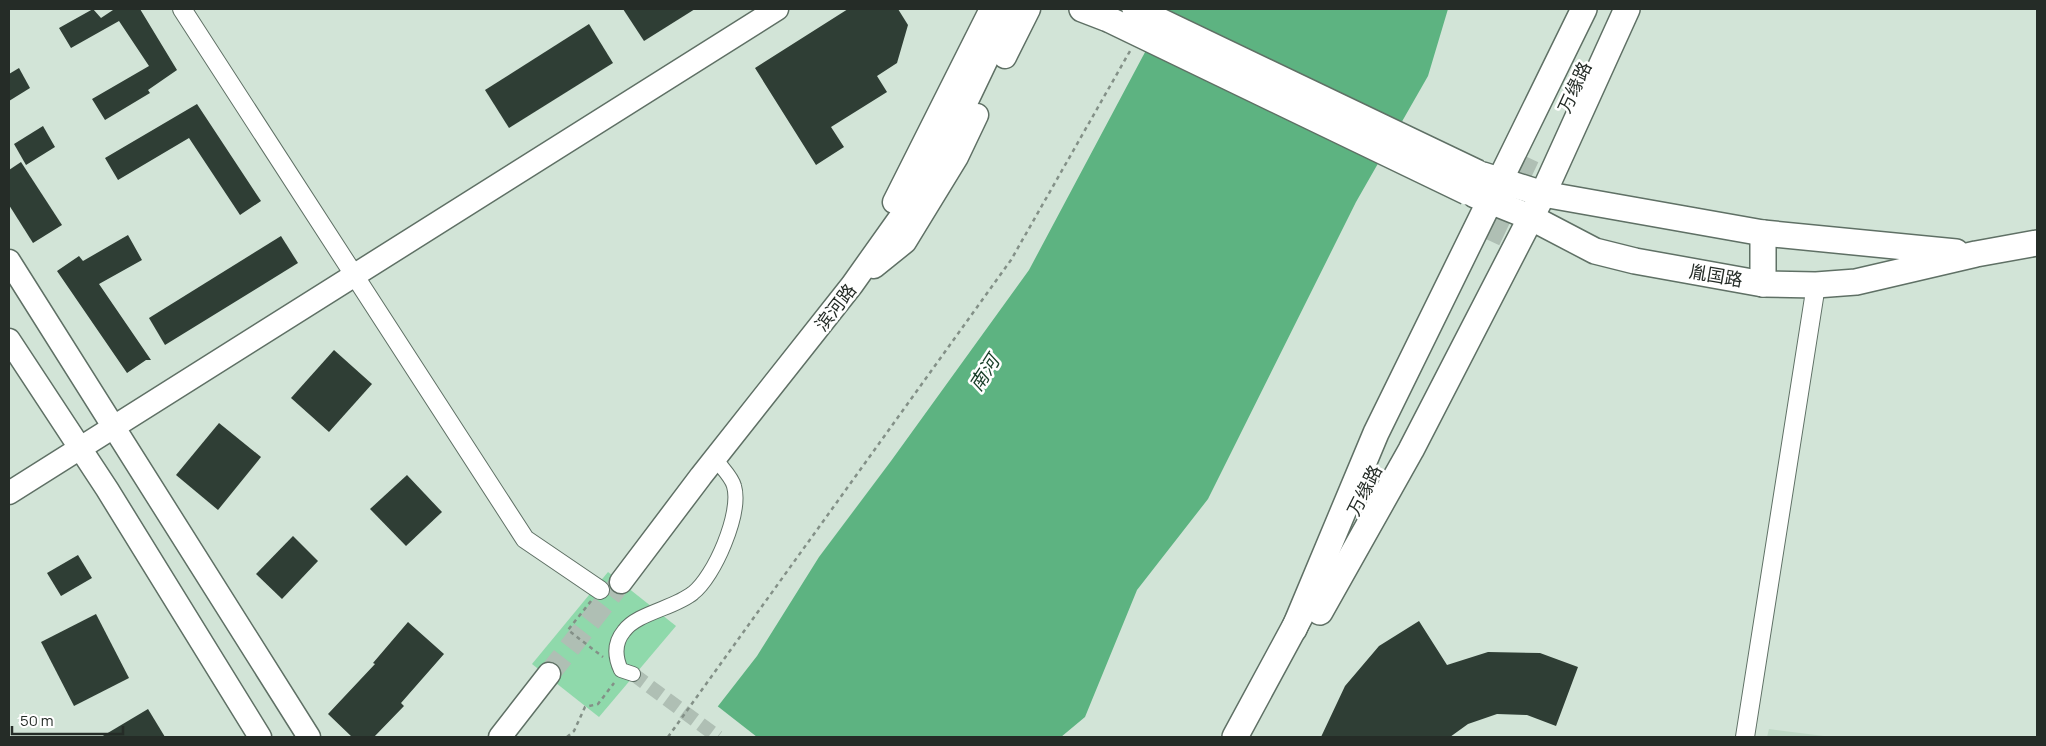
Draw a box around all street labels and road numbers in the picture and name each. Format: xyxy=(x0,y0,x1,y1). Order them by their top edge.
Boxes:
street label: 万缘路 xyxy=(1552,57,1596,117)
street label: 胤国路 xyxy=(1687,258,1745,292)
street label: 滨河路 xyxy=(809,278,861,336)
street label: 万缘路 xyxy=(1341,460,1387,520)

